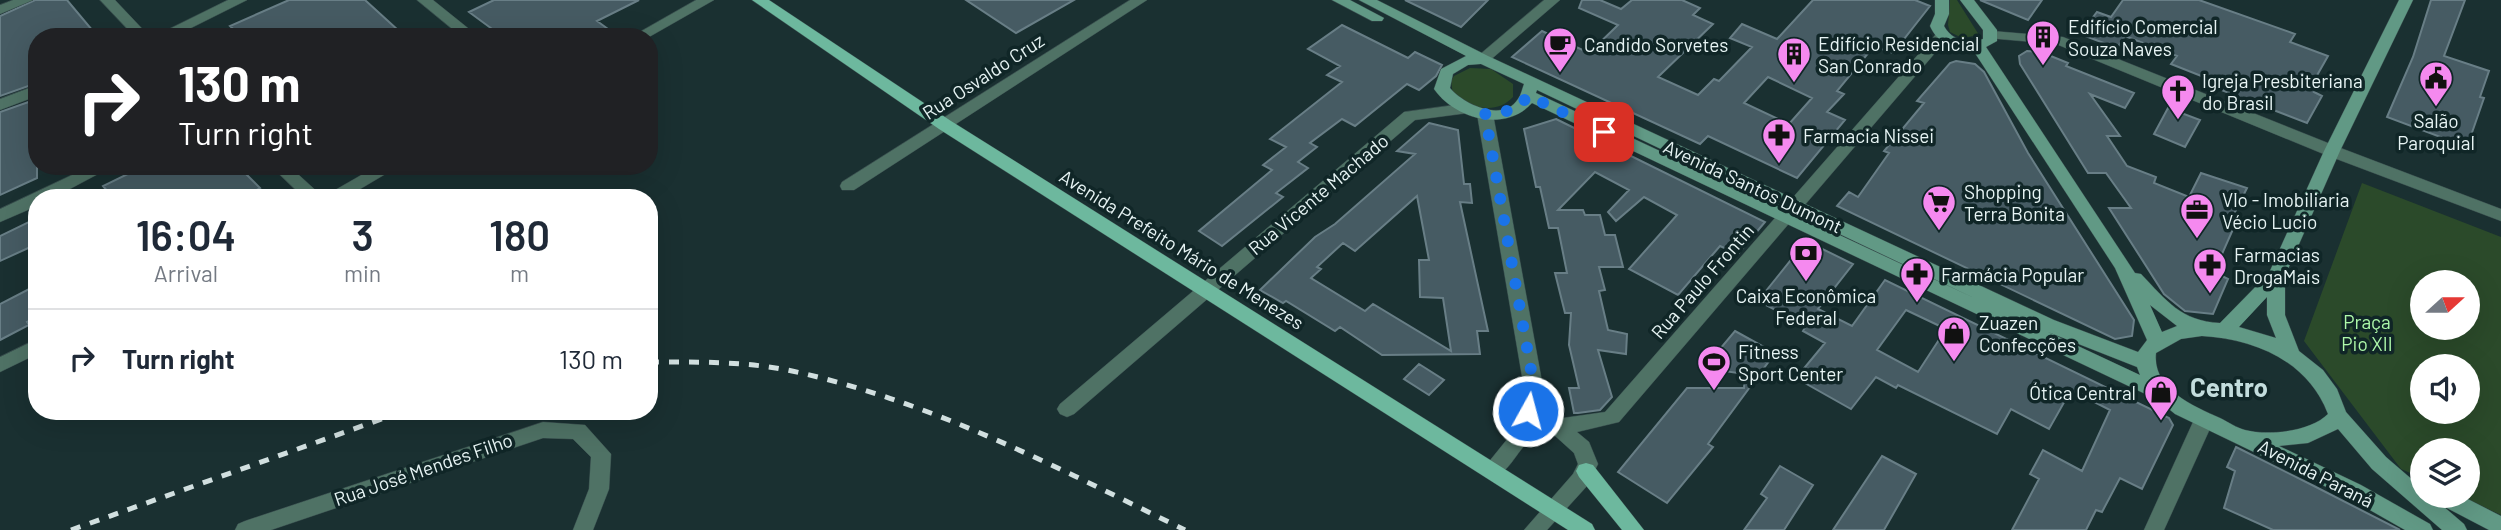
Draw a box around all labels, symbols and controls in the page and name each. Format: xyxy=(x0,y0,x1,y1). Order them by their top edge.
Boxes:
place label: Edifício Comercial Souza Naves xyxy=(2068,15,2218,60)
building icon: Edifício Comercial Souza Naves xyxy=(2024,18,2062,67)
cafe icon: Candido Sorvetes xyxy=(1541,25,1579,74)
street label: Rua Osvaldo Cruz xyxy=(918,28,1048,124)
place label: Edifício Residencial San Conrado xyxy=(1818,32,1979,77)
place label: Candido Sorvetes xyxy=(1584,33,1728,56)
building icon: Edifício Residencial San Conrado xyxy=(1775,35,1813,84)
text: 130 m xyxy=(178,53,300,112)
icon: right xyxy=(63,56,154,147)
public building icon: Salão Paroquial xyxy=(2417,59,2455,108)
place label: Igreja Presbiteriana do Brasil xyxy=(2202,69,2363,114)
church icon: Igreja Presbiteriana do Brasil xyxy=(2159,72,2197,121)
pin xyxy=(1574,102,1634,162)
place label: Salão Paroquial xyxy=(2397,109,2475,154)
text: Turn right xyxy=(178,113,313,151)
icon: arrive xyxy=(1585,113,1623,151)
pharmacy icon: Farmacia Nissei xyxy=(1760,116,1798,165)
place label: Farmacia Nissei xyxy=(1803,124,1934,147)
street label: Rua Vicente Machado xyxy=(1243,129,1393,259)
street label: Avenida Santos Dumont xyxy=(1660,134,1846,238)
street label: Avenida Prefeito Mário de Menezes xyxy=(1056,164,1308,334)
place label: Shopping Terra Bonita xyxy=(1964,180,2065,225)
supermarket icon: Shopping Terra Bonita xyxy=(1920,183,1958,232)
place label: Vlo - Imobiliaria Vécio Lucio xyxy=(2222,188,2349,233)
office icon: Vlo - Imobiliaria Vécio Lucio xyxy=(2178,191,2216,240)
text: 16:04 xyxy=(136,209,236,259)
text: 3 xyxy=(351,209,374,259)
text: 180 xyxy=(489,209,550,259)
street label: Rua Paulo Frontin xyxy=(1646,219,1758,343)
bank icon: Caixa Econômica Federal xyxy=(1787,234,1825,283)
place label: Farmacias DrogaMais xyxy=(2234,243,2320,288)
pharmacy icon: Farmacias DrogaMais xyxy=(2191,246,2229,295)
pharmacy icon: Farmácia Popular xyxy=(1898,255,1936,304)
text: Arrival xyxy=(154,259,218,287)
text: min xyxy=(344,259,381,287)
text: m xyxy=(510,259,529,287)
place label: Farmácia Popular xyxy=(1941,263,2084,286)
north arrow xyxy=(2410,270,2480,340)
map controls xyxy=(2410,270,2480,508)
place label: Caixa Econômica Federal xyxy=(1736,284,1876,329)
park label: Praça Pio XII xyxy=(2341,310,2393,355)
place label: Zuazen Confecções xyxy=(1979,311,2076,356)
shop icon: Zuazen Confecções xyxy=(1935,314,1973,363)
icon: right xyxy=(63,339,101,377)
place label: Fitness Sport Center xyxy=(1738,340,1843,385)
text: Turn right xyxy=(122,343,235,374)
text: 130 m xyxy=(559,343,623,374)
sports icon: Fitness Sport Center xyxy=(1695,343,1733,392)
button: sound xyxy=(2410,354,2480,424)
district label: Centro xyxy=(2190,371,2268,402)
shop icon: Ótica Central xyxy=(2142,373,2180,422)
position arrow xyxy=(1491,374,1565,448)
place label: Ótica Central xyxy=(2029,381,2136,404)
street label: Rua José Mendes Filho xyxy=(331,428,515,510)
street label: Avenida Paraná xyxy=(2255,434,2377,512)
button: layers xyxy=(2410,438,2480,508)

